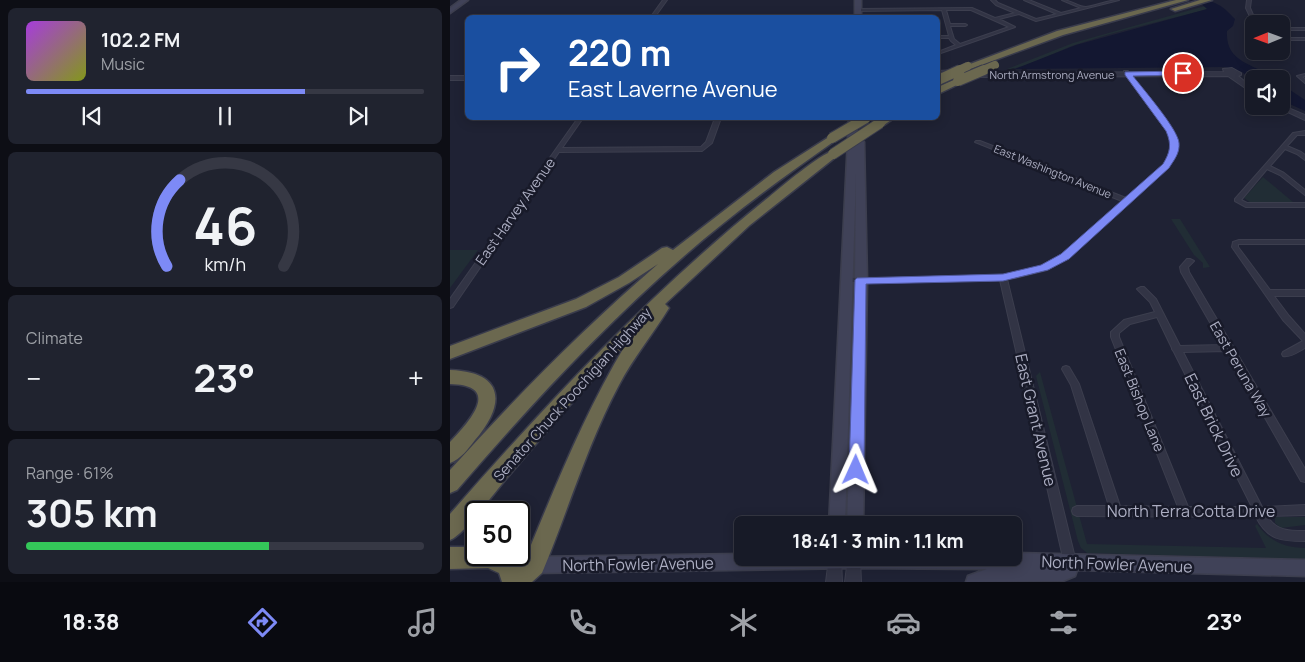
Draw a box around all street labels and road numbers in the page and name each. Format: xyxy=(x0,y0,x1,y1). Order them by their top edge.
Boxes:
street label: North Armstrong Avenue xyxy=(990,67,1115,82)
street label: East Washington Avenue xyxy=(992,141,1115,202)
street label: East Harvey Avenue xyxy=(471,154,559,268)
street label: Senator Chuck Poochigian Highway xyxy=(489,303,656,485)
street label: East Peruna Way xyxy=(1206,318,1276,421)
street label: East Bishop Lane xyxy=(1111,346,1169,454)
street label: East Grant Avenue xyxy=(1010,351,1062,489)
street label: East Brick Drive xyxy=(1179,370,1249,480)
street label: North Terra Cotta Drive xyxy=(1107,500,1275,522)
street label: North Fowler Avenue xyxy=(1041,550,1193,578)
street label: North Fowler Avenue xyxy=(562,552,714,576)

